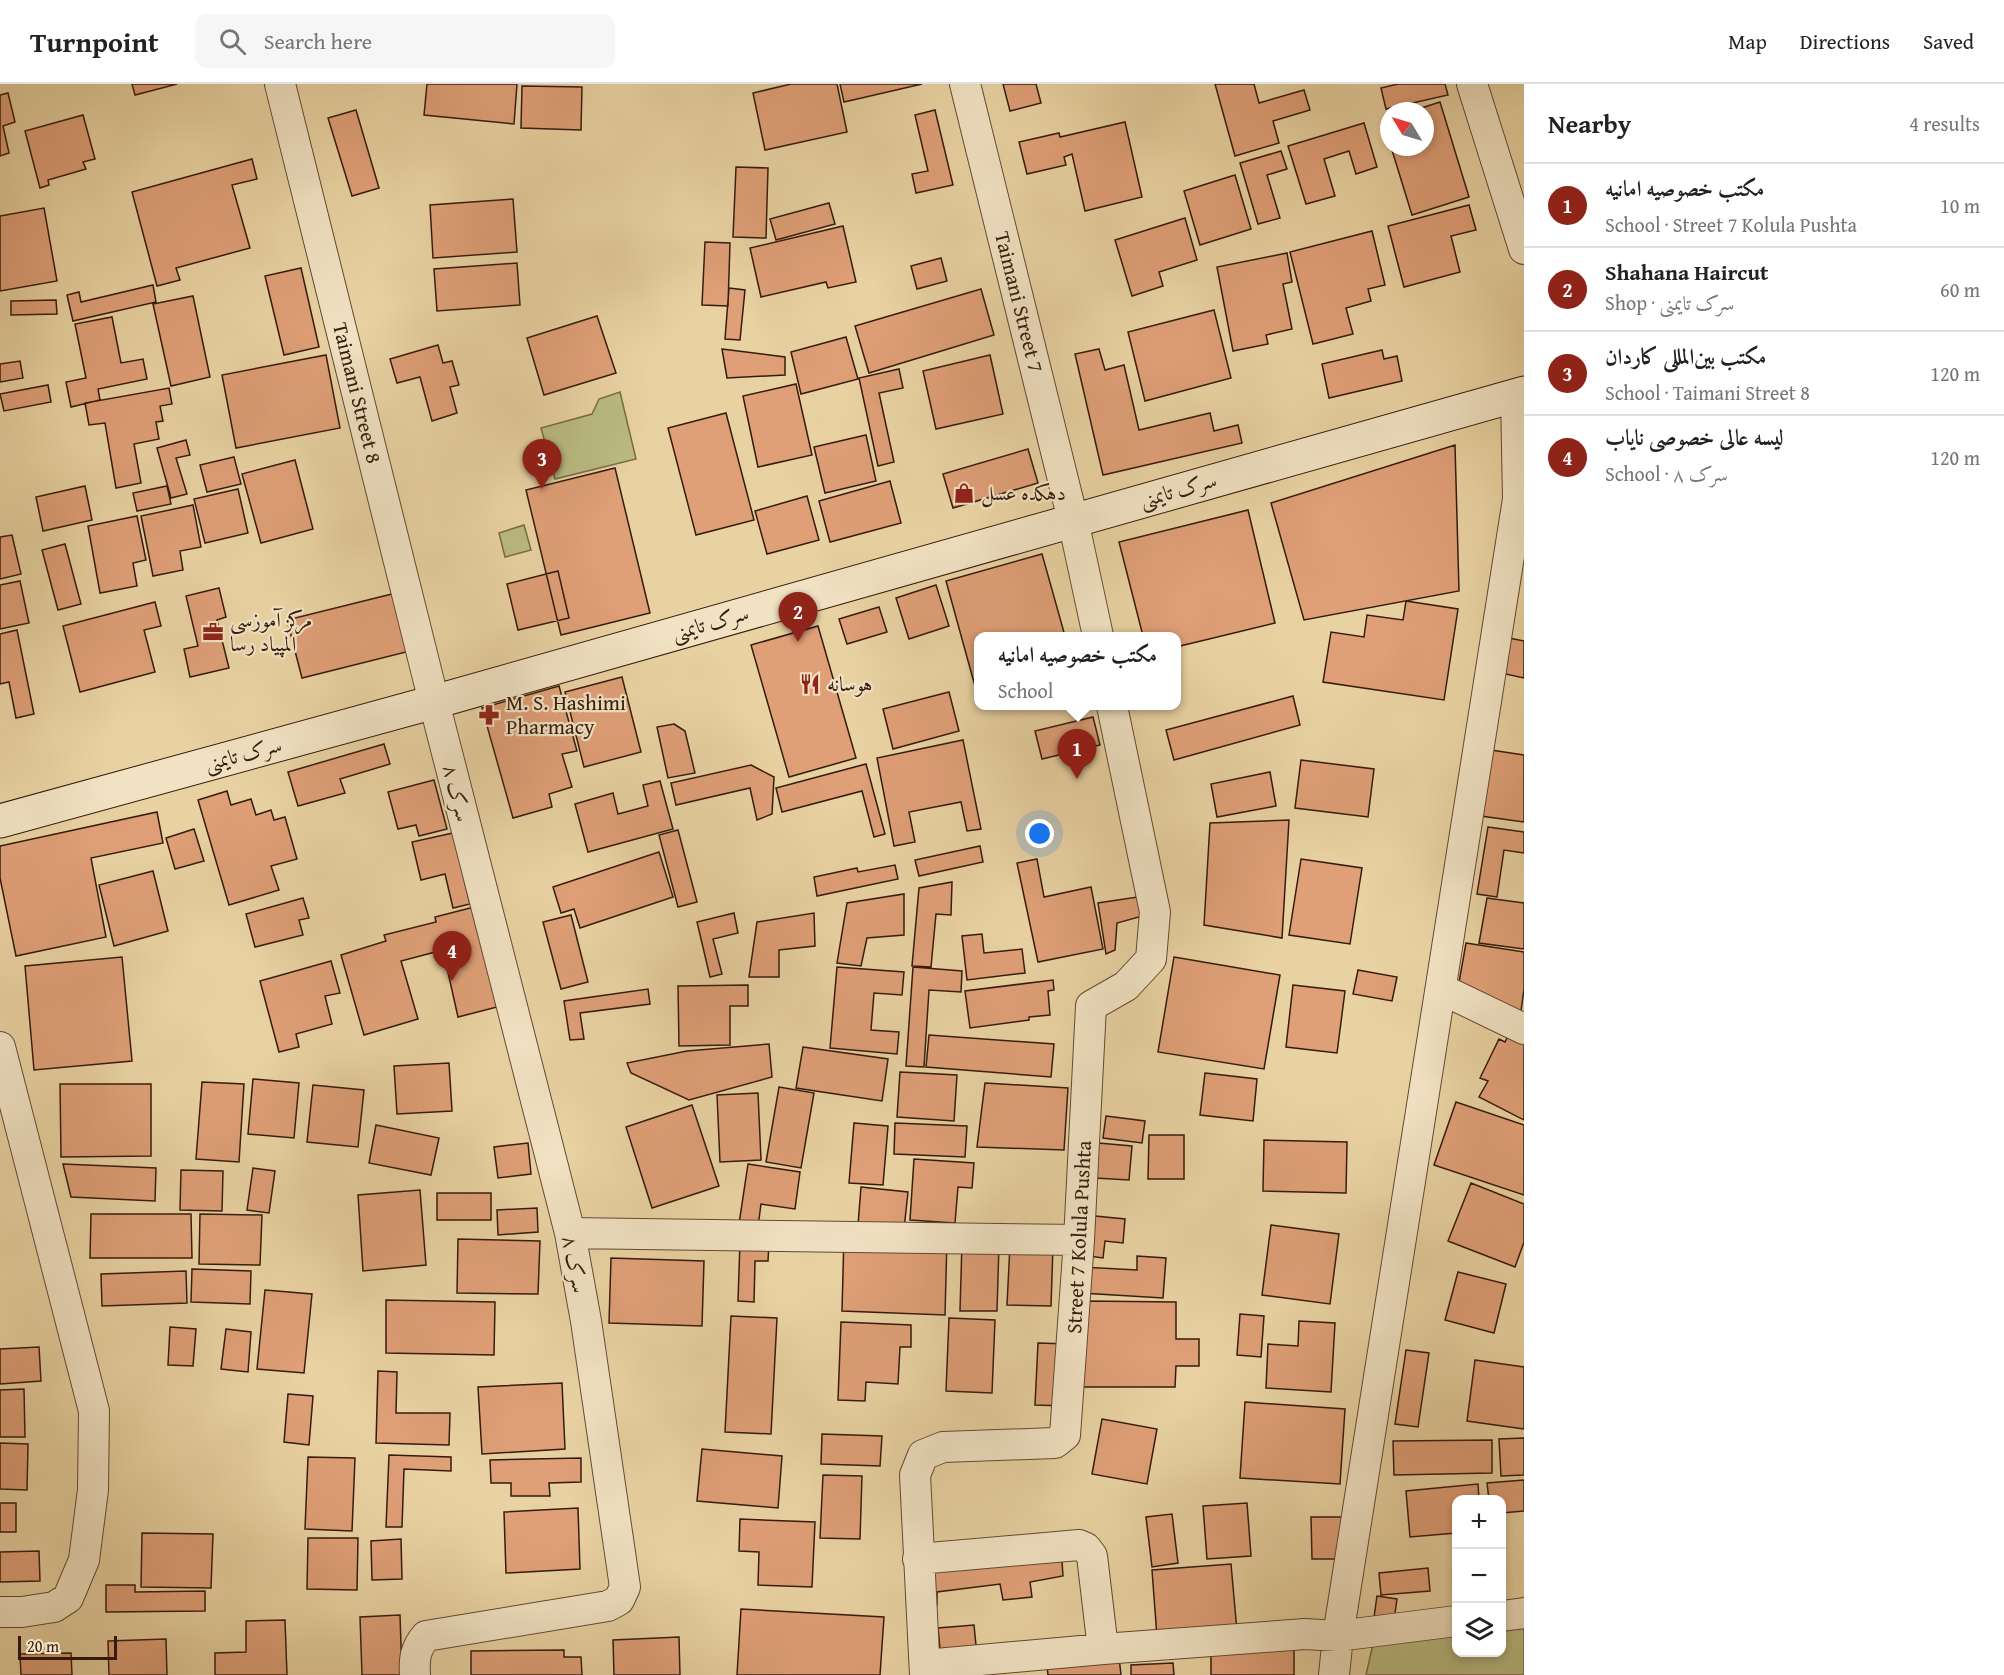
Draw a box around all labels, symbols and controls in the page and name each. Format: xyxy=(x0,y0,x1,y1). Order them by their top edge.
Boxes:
search box xyxy=(195,14,615,68)
text: Turnpoint xyxy=(30,21,159,62)
icon: search xyxy=(216,25,249,58)
text: Search here xyxy=(264,25,372,57)
text: Map xyxy=(1728,26,1767,57)
text: Directions xyxy=(1800,26,1890,57)
text: Saved xyxy=(1923,26,1974,57)
north arrow xyxy=(1380,102,1434,156)
text: Nearby xyxy=(1548,104,1631,143)
text: 4 results xyxy=(1909,109,1980,138)
text: مکتب خصوصیه امانیه xyxy=(1605,172,1764,204)
text: 1 xyxy=(1562,191,1573,220)
text: 10 m xyxy=(1940,191,1980,220)
text: School · Street 7 Kolula Pushta xyxy=(1605,210,1857,239)
street label: Taimani Street 7 xyxy=(987,228,1052,376)
text: Shahana Haircut xyxy=(1605,256,1768,288)
text: 2 xyxy=(1562,275,1573,304)
text: 60 m xyxy=(1940,275,1980,304)
text: Shop · سرک تایمنی xyxy=(1605,288,1734,317)
street label: Taimani Street 8 xyxy=(325,319,390,467)
text: مکتب بین‌المللی کاردان xyxy=(1605,340,1766,372)
text: 3 xyxy=(1562,359,1573,388)
text: 120 m xyxy=(1930,359,1980,388)
text: School · Taimani Street 8 xyxy=(1605,378,1810,407)
text: لیسه عالی خصوصی نایاب xyxy=(1605,421,1783,453)
pin: 3 xyxy=(522,440,562,489)
text: 4 xyxy=(1562,443,1573,472)
text: 120 m xyxy=(1930,443,1980,472)
text: School · سرک ۸ xyxy=(1605,459,1728,488)
street label: سرک تایمنی xyxy=(1136,464,1220,515)
place label: دهکده عسل xyxy=(981,477,1066,508)
shop icon: دهکده عسل xyxy=(952,481,976,505)
pin: 2 xyxy=(778,592,818,642)
street label: سرک تایمنی xyxy=(668,597,752,648)
place label: مرکز آموزسی المپیاد رسا xyxy=(230,604,312,659)
office icon: مرکز آموزسی المپیاد رسا xyxy=(201,620,225,644)
popup xyxy=(974,632,1181,710)
text: مکتب خصوصیه امانیه xyxy=(998,638,1157,670)
place label: هوسانه xyxy=(827,668,872,699)
restaurant icon: هوسانه xyxy=(798,672,822,696)
text: School xyxy=(998,676,1053,705)
place label: M. S. Hashimi Pharmacy xyxy=(506,687,626,742)
pharmacy icon: M. S. Hashimi Pharmacy xyxy=(477,703,501,727)
street label: سرک تایمنی xyxy=(201,728,285,779)
pin: 1 xyxy=(1058,730,1096,779)
street label: سرک ۸ xyxy=(435,761,480,825)
your location xyxy=(1025,819,1054,848)
pin: 4 xyxy=(432,932,472,981)
street label: Street 7 Kolula Pushta xyxy=(1058,1139,1099,1334)
street label: سرک ۸ xyxy=(555,1233,596,1295)
map controls xyxy=(1452,1495,1506,1657)
button: + xyxy=(1452,1495,1506,1549)
button: − xyxy=(1452,1549,1506,1603)
button: layers xyxy=(1452,1603,1506,1657)
scale bar xyxy=(18,1633,117,1660)
text: 20 m xyxy=(27,1634,59,1658)

